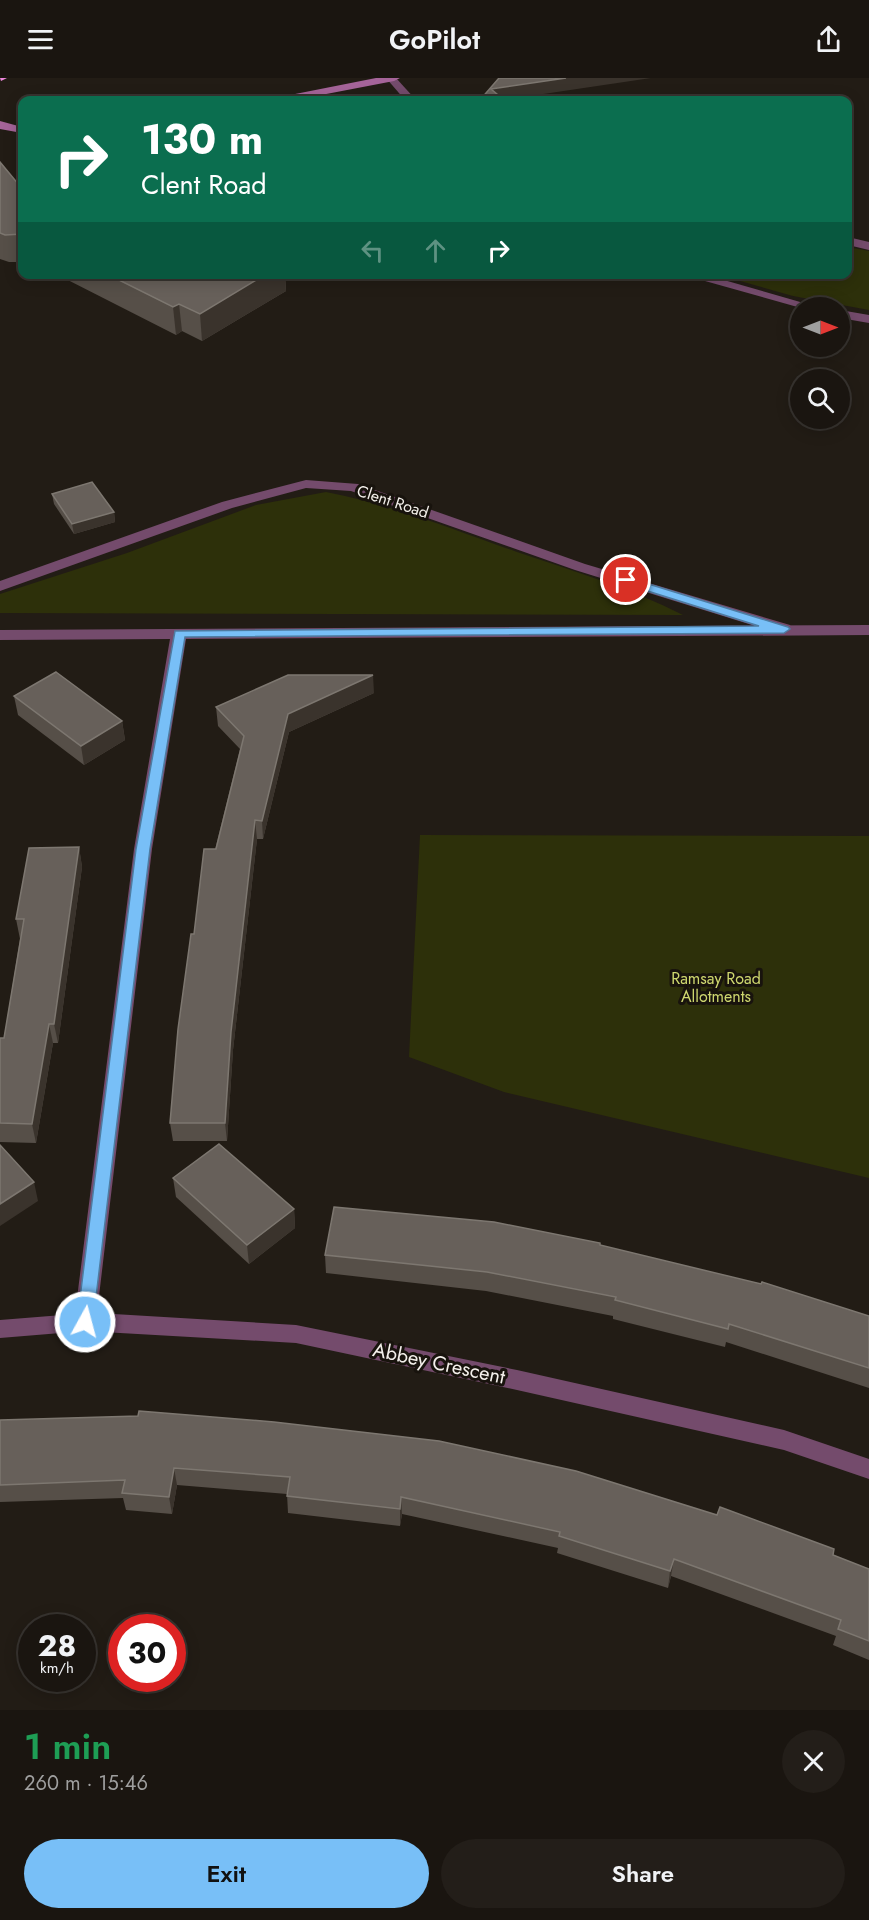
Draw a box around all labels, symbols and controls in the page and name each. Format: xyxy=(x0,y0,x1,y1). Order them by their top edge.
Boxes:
text: GoPilot xyxy=(389,20,480,59)
icon: menu xyxy=(24,23,57,56)
icon: share xyxy=(812,23,845,56)
text: 130 m xyxy=(141,109,263,170)
icon: right xyxy=(42,120,120,198)
text: Clent Road xyxy=(141,165,267,204)
icon: left xyxy=(356,234,389,267)
icon: ahead xyxy=(419,234,452,267)
icon: right xyxy=(482,234,515,267)
north arrow xyxy=(790,297,850,357)
map controls xyxy=(790,297,850,429)
button: search xyxy=(790,369,850,429)
street label: Clent Road xyxy=(354,479,432,524)
pin xyxy=(600,554,651,605)
icon: arrive xyxy=(609,563,642,596)
park label: Ramsay Road Allotments xyxy=(671,967,761,1008)
position arrow xyxy=(53,1290,117,1354)
street label: Abbey Crescent xyxy=(370,1335,508,1392)
speed limit sign: 30 xyxy=(108,1614,186,1692)
text: 28 xyxy=(38,1624,76,1667)
text: km/h xyxy=(40,1657,74,1679)
text: 1 min xyxy=(24,1720,111,1772)
button: close xyxy=(782,1730,845,1793)
text: 260 m · 15:46 xyxy=(24,1769,148,1798)
button: Exit xyxy=(24,1839,429,1908)
button: Share xyxy=(441,1839,845,1908)

